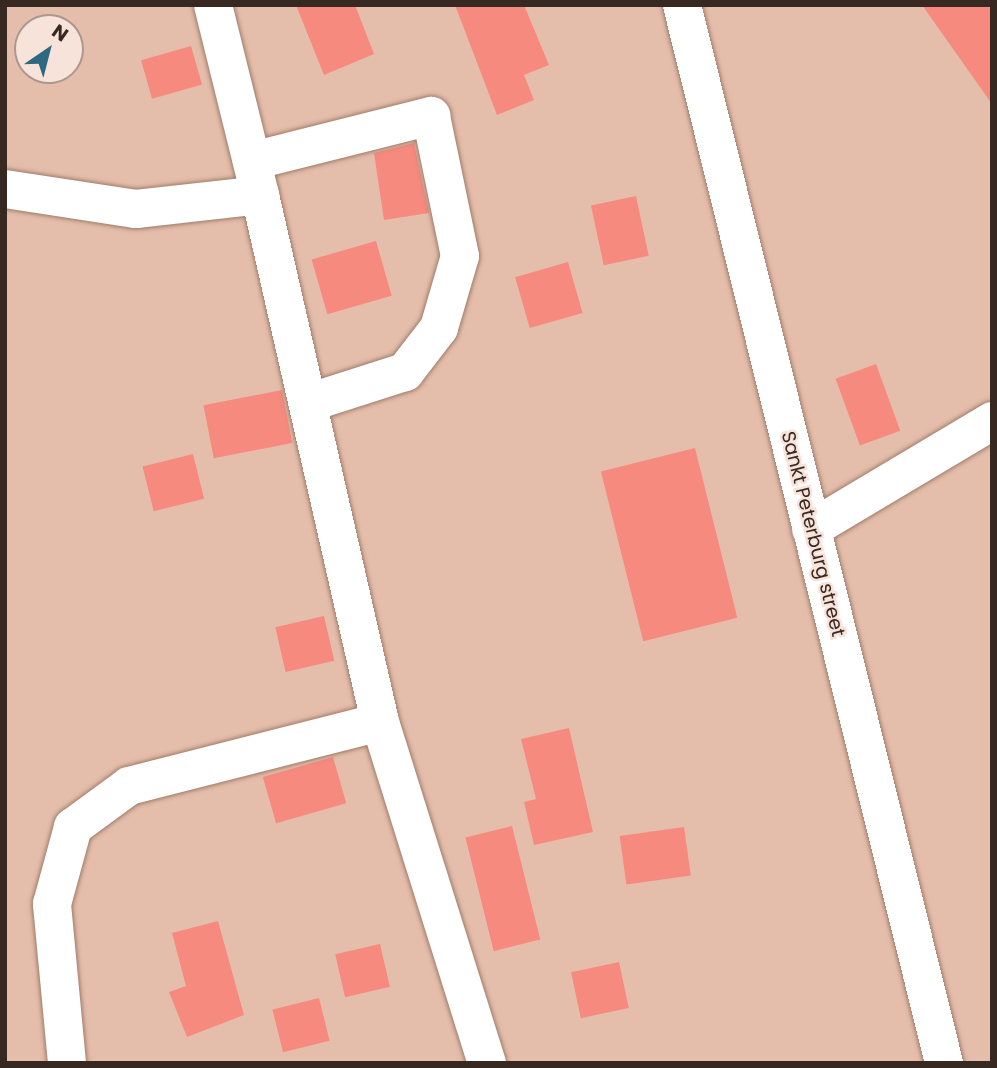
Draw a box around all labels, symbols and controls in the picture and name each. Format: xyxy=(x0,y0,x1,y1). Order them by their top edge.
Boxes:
north arrow xyxy=(14,14,84,84)
text: N xyxy=(47,18,74,48)
street label: Sankt Peterburg street xyxy=(776,429,850,639)

